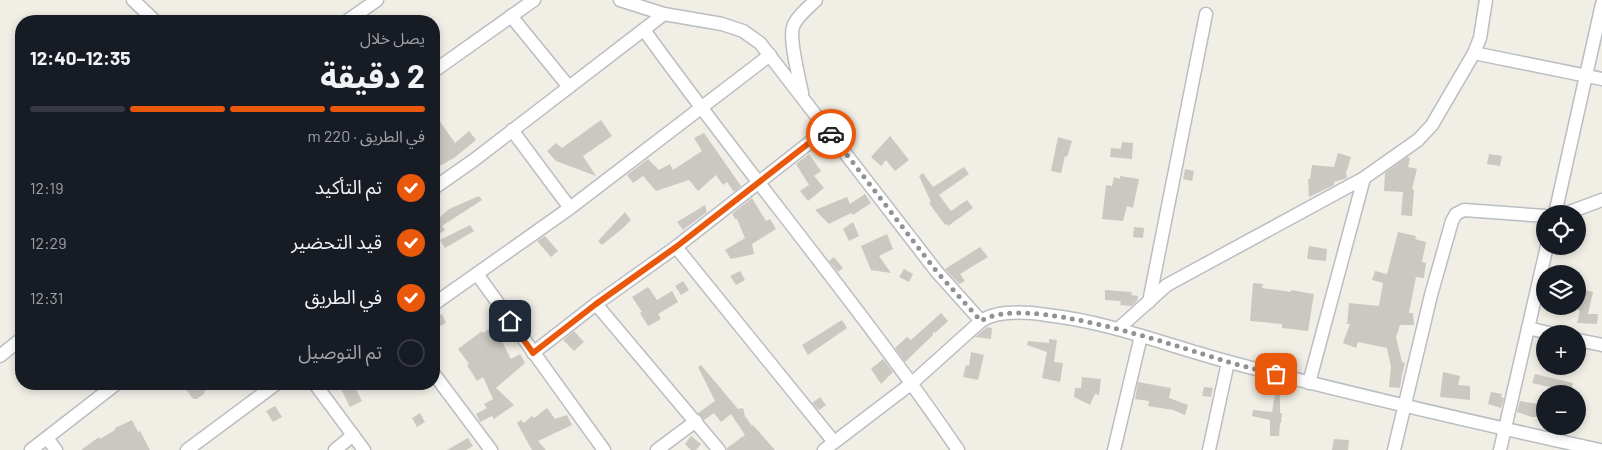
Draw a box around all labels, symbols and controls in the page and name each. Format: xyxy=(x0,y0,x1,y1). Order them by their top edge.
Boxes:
text: يصل خلال xyxy=(360,28,425,47)
text: 12:35–12:40 xyxy=(30,46,130,69)
text: 2 دقيقة xyxy=(320,56,425,94)
courier xyxy=(806,109,856,159)
icon: car xyxy=(817,120,845,148)
text: في الطريق · 220 m xyxy=(308,126,425,145)
icon: check xyxy=(397,174,425,202)
text: تم التأكيد xyxy=(315,175,382,198)
text: 12:19 xyxy=(30,178,64,197)
map controls xyxy=(1536,205,1586,435)
button: locate xyxy=(1536,205,1586,255)
icon: check xyxy=(397,229,425,257)
text: قيد التحضير xyxy=(291,230,382,253)
text: 12:29 xyxy=(30,233,67,252)
button: layers xyxy=(1536,265,1586,315)
icon: check xyxy=(397,284,425,312)
text: في الطريق xyxy=(305,285,382,308)
text: 12:31 xyxy=(30,288,63,307)
pin xyxy=(489,300,531,342)
icon: home xyxy=(496,307,524,335)
button: + xyxy=(1536,325,1586,375)
text: تم التوصيل xyxy=(298,340,382,363)
pin xyxy=(1255,353,1297,395)
icon: bag xyxy=(1262,360,1290,388)
button: − xyxy=(1536,385,1586,435)

